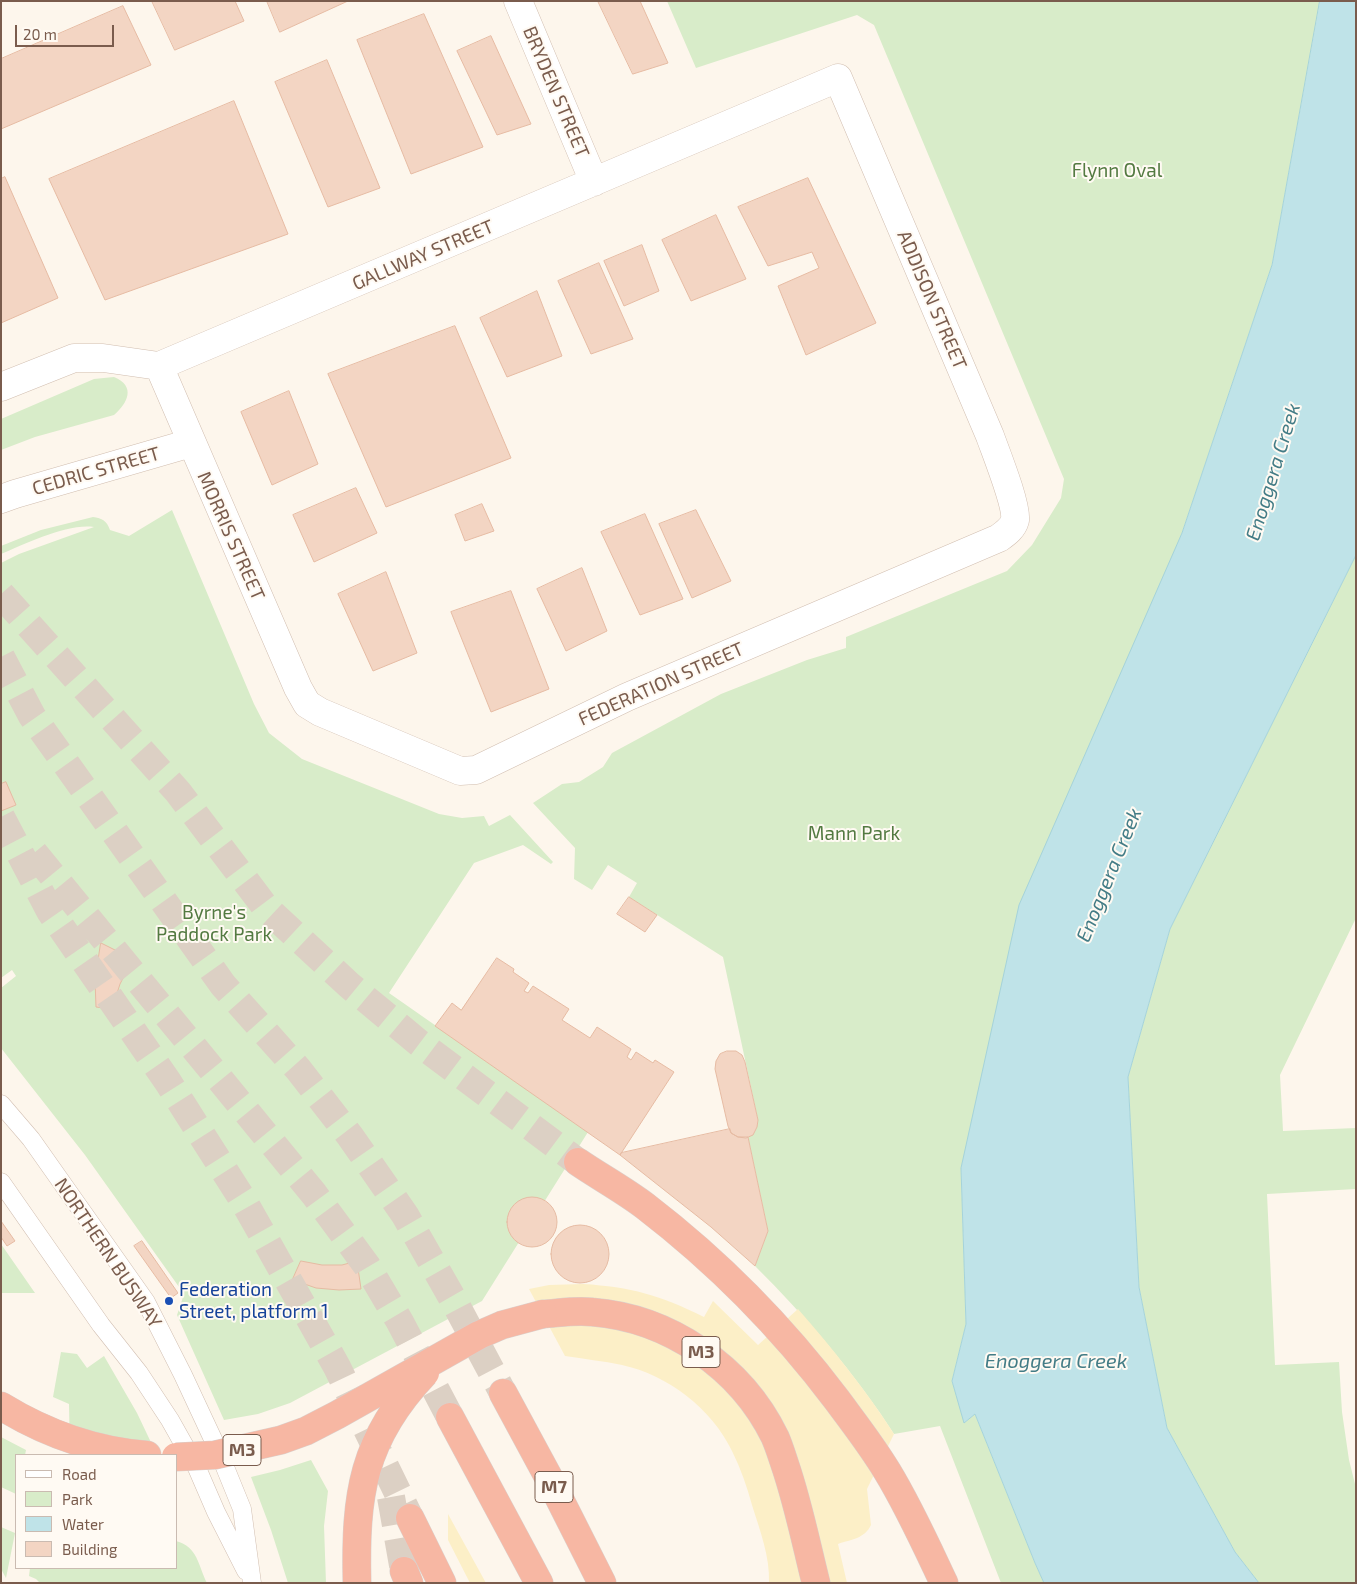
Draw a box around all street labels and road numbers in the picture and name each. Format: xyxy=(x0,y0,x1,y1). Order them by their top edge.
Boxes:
street label: BRYDEN STREET xyxy=(518,23,594,161)
street label: GALLWAY STREET xyxy=(349,215,497,295)
street label: ADDISON STREET xyxy=(892,227,972,373)
street label: CEDRIC STREET xyxy=(30,442,162,500)
street label: MORRIS STREET xyxy=(192,468,270,604)
street label: FEDERATION STREET xyxy=(575,637,747,731)
street label: NORTHERN BUSWAY xyxy=(49,1174,167,1332)
road number: M3 xyxy=(682,1336,720,1368)
road number: M3 xyxy=(223,1434,261,1466)
road number: M7 xyxy=(535,1471,573,1502)

